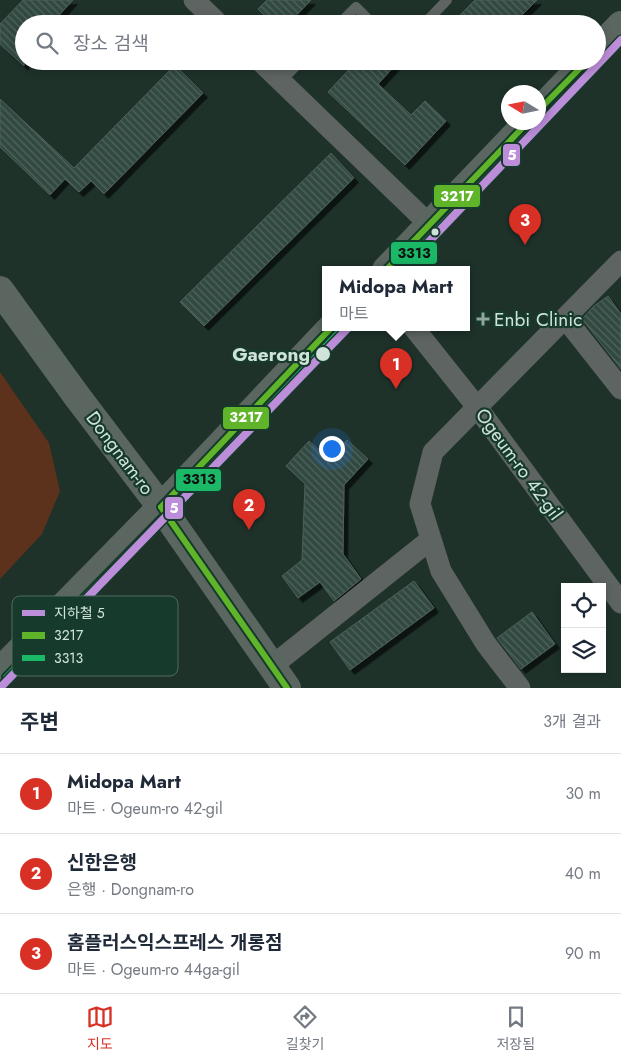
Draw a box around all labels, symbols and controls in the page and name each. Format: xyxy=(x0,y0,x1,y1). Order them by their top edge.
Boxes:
search box xyxy=(15,15,606,70)
icon: search xyxy=(33,29,61,57)
text: 장소 검색 xyxy=(73,30,149,57)
north arrow xyxy=(501,85,546,130)
line badge: 5 xyxy=(502,143,521,167)
text: 5 xyxy=(507,145,517,165)
line badge: 3217 xyxy=(433,184,481,208)
text: 3217 xyxy=(440,186,474,206)
pin: 3 xyxy=(509,204,541,245)
unlabelled marker xyxy=(430,227,440,237)
line badge: 3313 xyxy=(390,241,438,265)
text: 3313 xyxy=(397,243,431,263)
popup xyxy=(322,266,470,331)
text: Midopa Mart xyxy=(339,273,453,300)
text: 마트 xyxy=(339,302,369,325)
place label: Enbi Clinic xyxy=(494,306,582,333)
marker: Enbi Clinic xyxy=(476,312,490,326)
place label: Gaerong xyxy=(232,341,310,368)
marker: Gaerong xyxy=(314,345,332,363)
pin: 1 xyxy=(380,348,412,389)
street label: Ogeum-ro 42-gil xyxy=(469,402,569,526)
street label: Dongnam-ro xyxy=(80,405,160,501)
line badge: 3217 xyxy=(222,406,270,430)
text: 3217 xyxy=(229,407,263,427)
your location xyxy=(319,436,345,462)
line badge: 3313 xyxy=(175,468,222,492)
text: 3313 xyxy=(182,469,216,489)
pin: 2 xyxy=(233,489,265,530)
line badge: 5 xyxy=(164,496,184,520)
text: 5 xyxy=(169,498,179,518)
map controls xyxy=(561,583,606,673)
button: locate xyxy=(561,583,606,628)
legend xyxy=(12,596,178,676)
text: 지하철 5 xyxy=(54,603,105,623)
text: 3217 xyxy=(54,625,84,645)
button: layers xyxy=(561,628,606,673)
text: 3313 xyxy=(54,648,84,668)
text: 주변 xyxy=(20,707,59,737)
text: 3개 결과 xyxy=(543,710,601,733)
text: Midopa Mart xyxy=(67,768,181,795)
text: 1 xyxy=(32,782,40,805)
text: 30 m xyxy=(565,782,601,805)
text: 마트 · Ogeum-ro 42-gil xyxy=(67,797,223,820)
text: 신한은행 xyxy=(67,849,137,876)
text: 2 xyxy=(31,862,41,885)
text: 40 m xyxy=(565,862,601,885)
text: 은행 · Dongnam-ro xyxy=(67,878,194,901)
text: 홈플러스익스프레스 개롱점 xyxy=(67,929,282,956)
text: 3 xyxy=(31,942,41,965)
text: 90 m xyxy=(565,942,601,965)
text: 마트 · Ogeum-ro 44ga-gil xyxy=(67,958,240,981)
tab: 지도 xyxy=(86,1003,114,1054)
tab: 길찾기 xyxy=(286,1003,325,1054)
tab: 저장됨 xyxy=(496,1003,535,1054)

